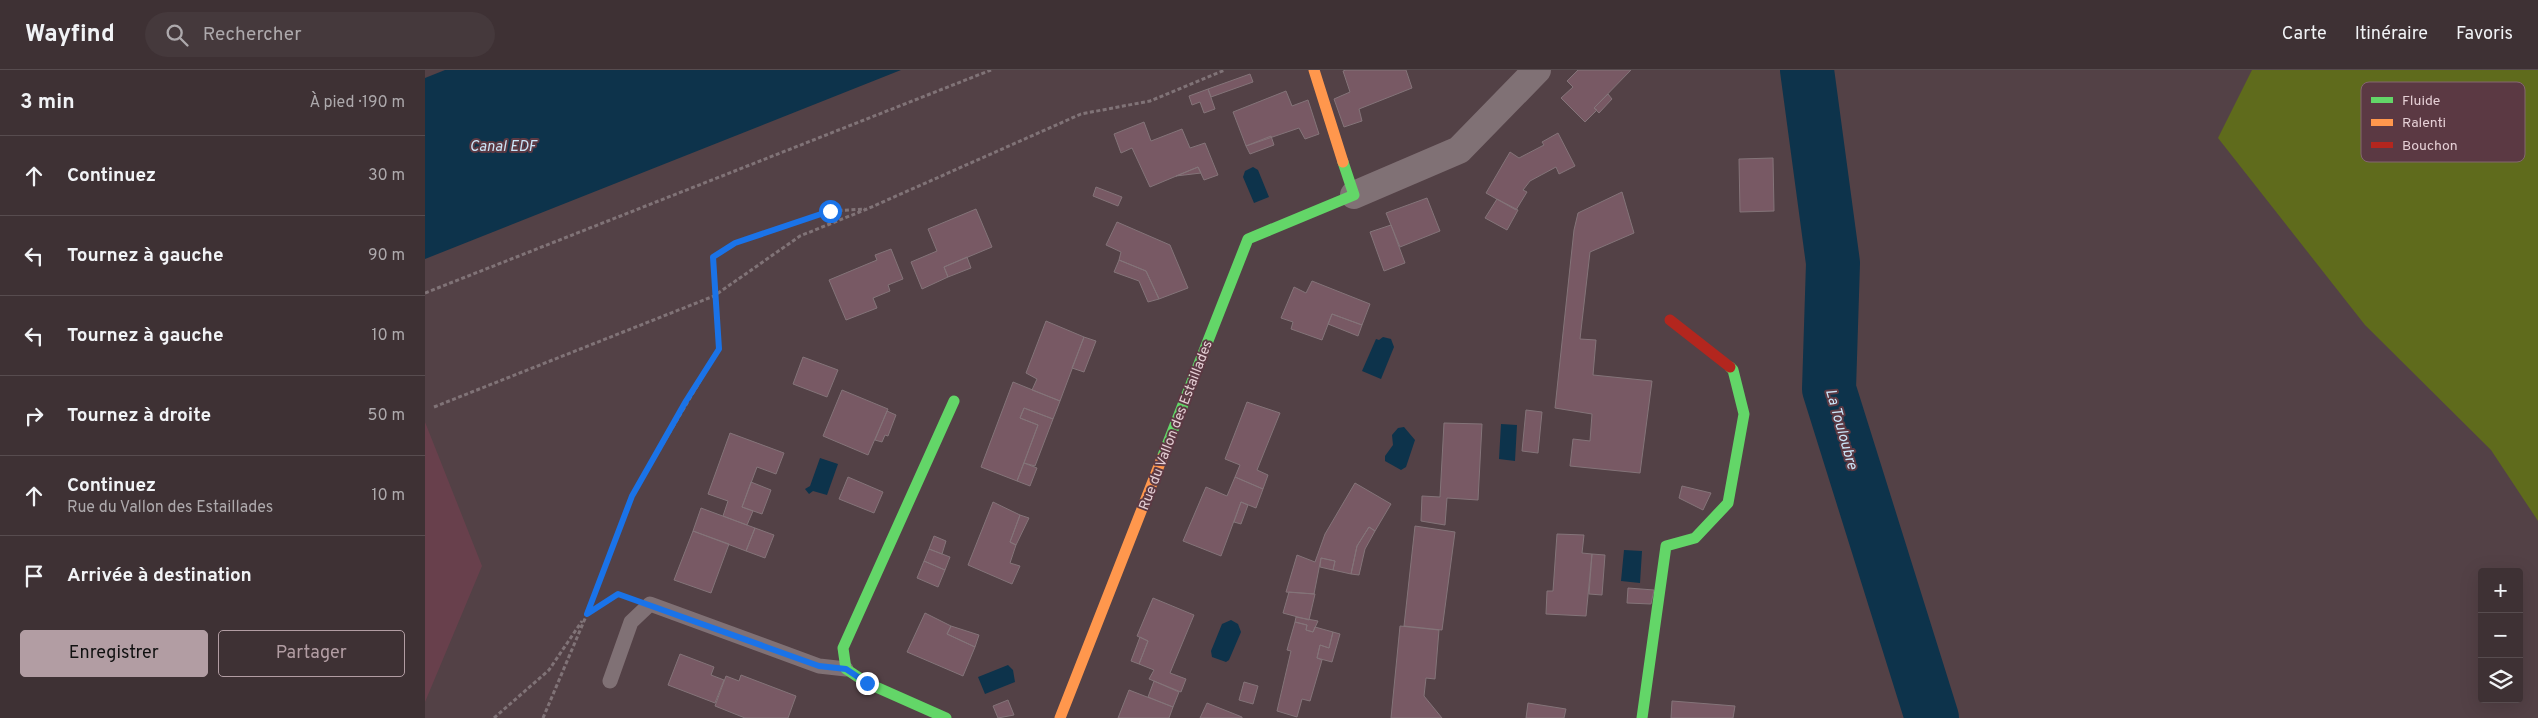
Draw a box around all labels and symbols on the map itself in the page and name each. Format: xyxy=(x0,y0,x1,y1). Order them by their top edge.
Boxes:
legend xyxy=(2361,82,2525,162)
text: Fluide xyxy=(2402,93,2440,110)
text: Ralenti xyxy=(2402,115,2446,132)
water label: Canal EDF xyxy=(470,138,538,157)
text: Bouchon xyxy=(2402,138,2458,155)
route start xyxy=(819,200,842,223)
street label: Rue du Vallon des Estaillades xyxy=(1136,338,1217,513)
water label: La Touloubre xyxy=(1820,387,1861,472)
route end xyxy=(856,672,879,695)

